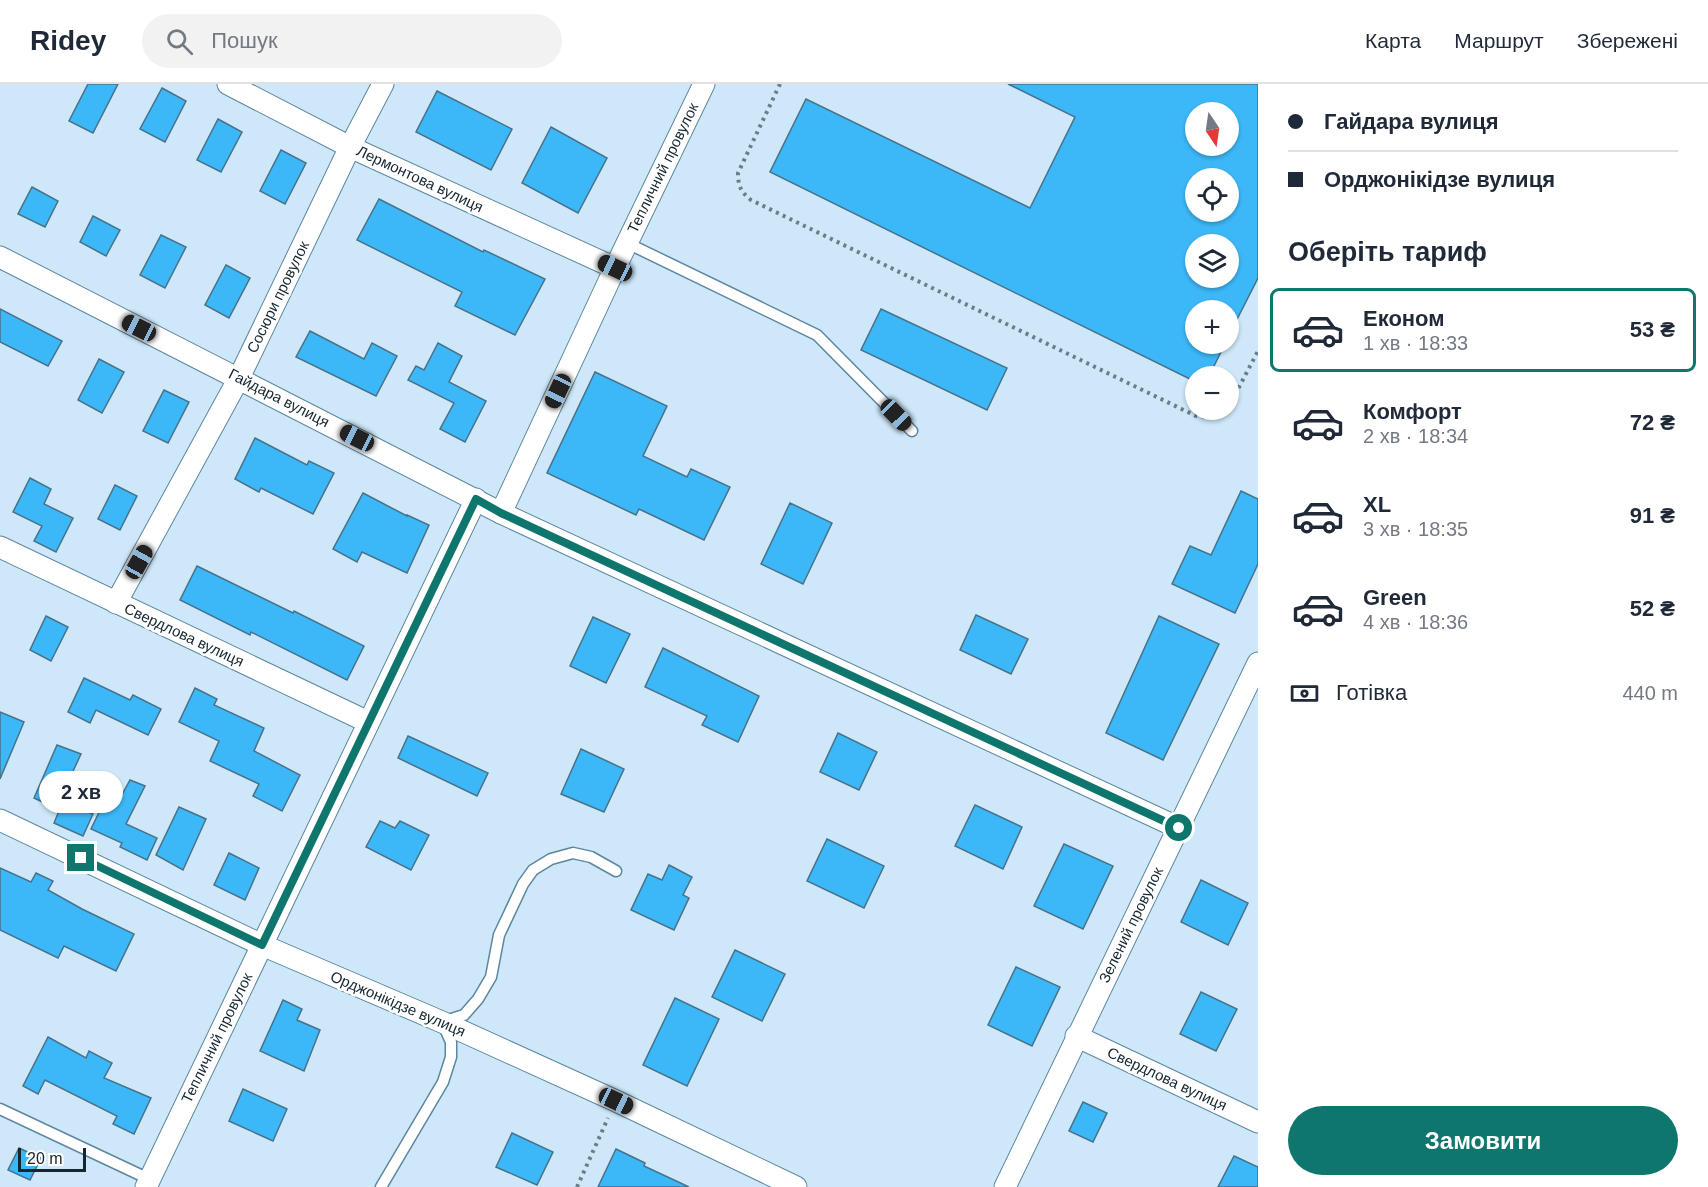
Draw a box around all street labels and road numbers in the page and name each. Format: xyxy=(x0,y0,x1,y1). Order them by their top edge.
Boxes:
street label: Тепличний провулок xyxy=(624,100,702,235)
street label: Лермонтова вулиця xyxy=(354,142,486,215)
street label: Сосюри провулок xyxy=(243,238,312,355)
street label: Гайдара вулиця xyxy=(226,365,332,430)
street label: Свердлова вулиця xyxy=(122,599,247,670)
street label: Зелений провулок xyxy=(1095,864,1166,985)
street label: Орджонікідзе вулиця xyxy=(328,967,468,1040)
street label: Тепличний провулок xyxy=(178,970,256,1105)
street label: Свердлова вулиця xyxy=(1105,1043,1230,1114)

